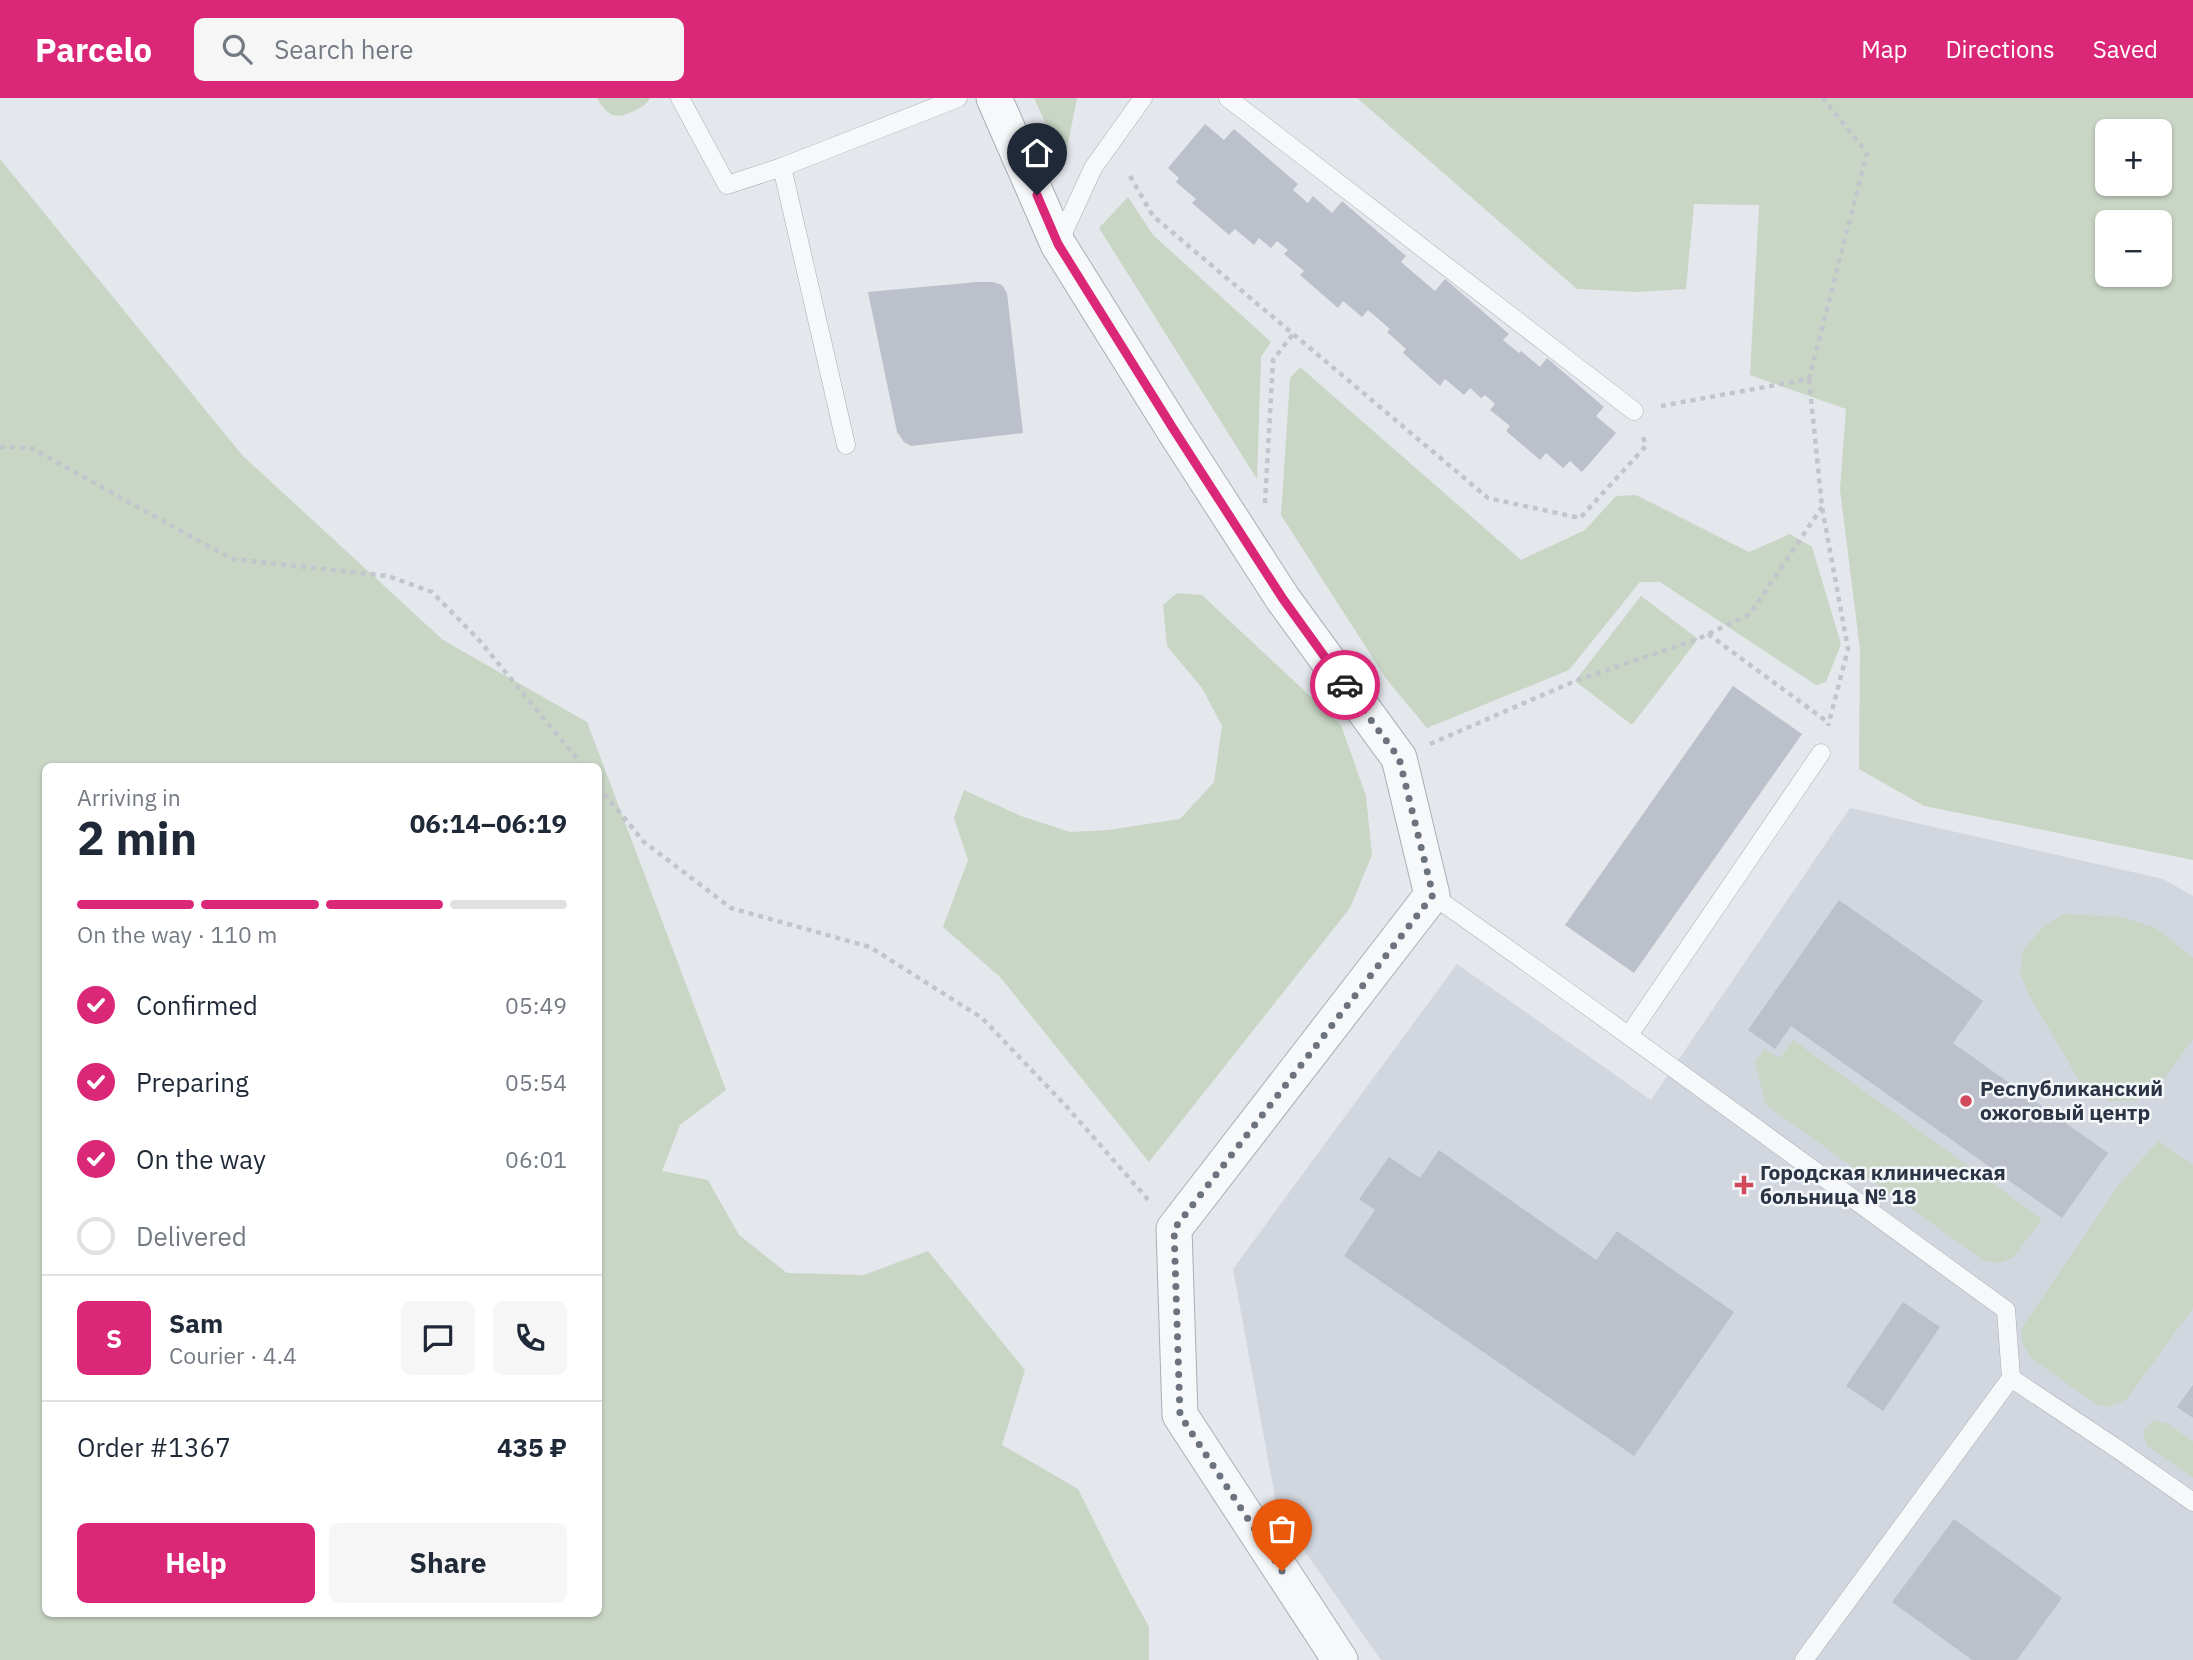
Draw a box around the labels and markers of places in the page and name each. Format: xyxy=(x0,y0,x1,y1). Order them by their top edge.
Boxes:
pin xyxy=(1007,123,1067,195)
place label: Республиканский ожоговый центр xyxy=(1980,1074,2163,1126)
marker: Республиканский ожоговый центр xyxy=(1958,1093,1974,1109)
place label: Городская клиническая больница № 18 xyxy=(1760,1158,2006,1210)
marker: Городская клиническая больница № 18 xyxy=(1734,1175,1754,1195)
pin xyxy=(1252,1499,1312,1571)

